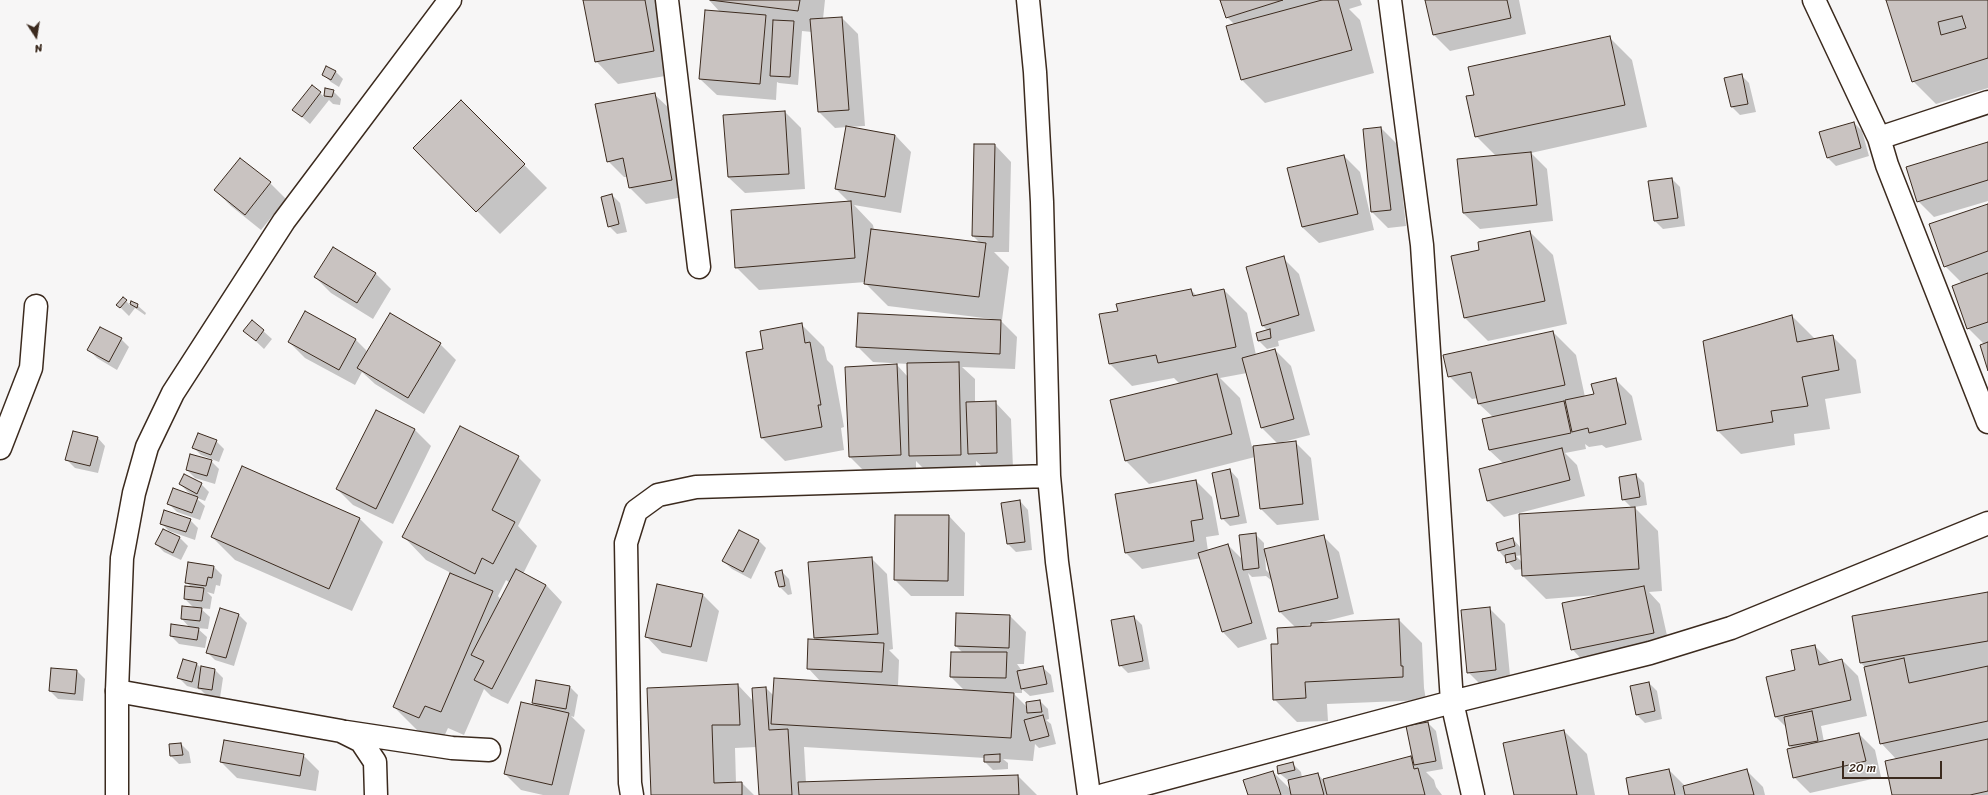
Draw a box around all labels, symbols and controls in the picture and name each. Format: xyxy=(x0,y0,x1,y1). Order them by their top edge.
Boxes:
north arrow xyxy=(16,16,56,56)
text: N xyxy=(33,38,44,58)
scale bar xyxy=(1844,753,1944,779)
text: 20 m xyxy=(1849,757,1876,779)

